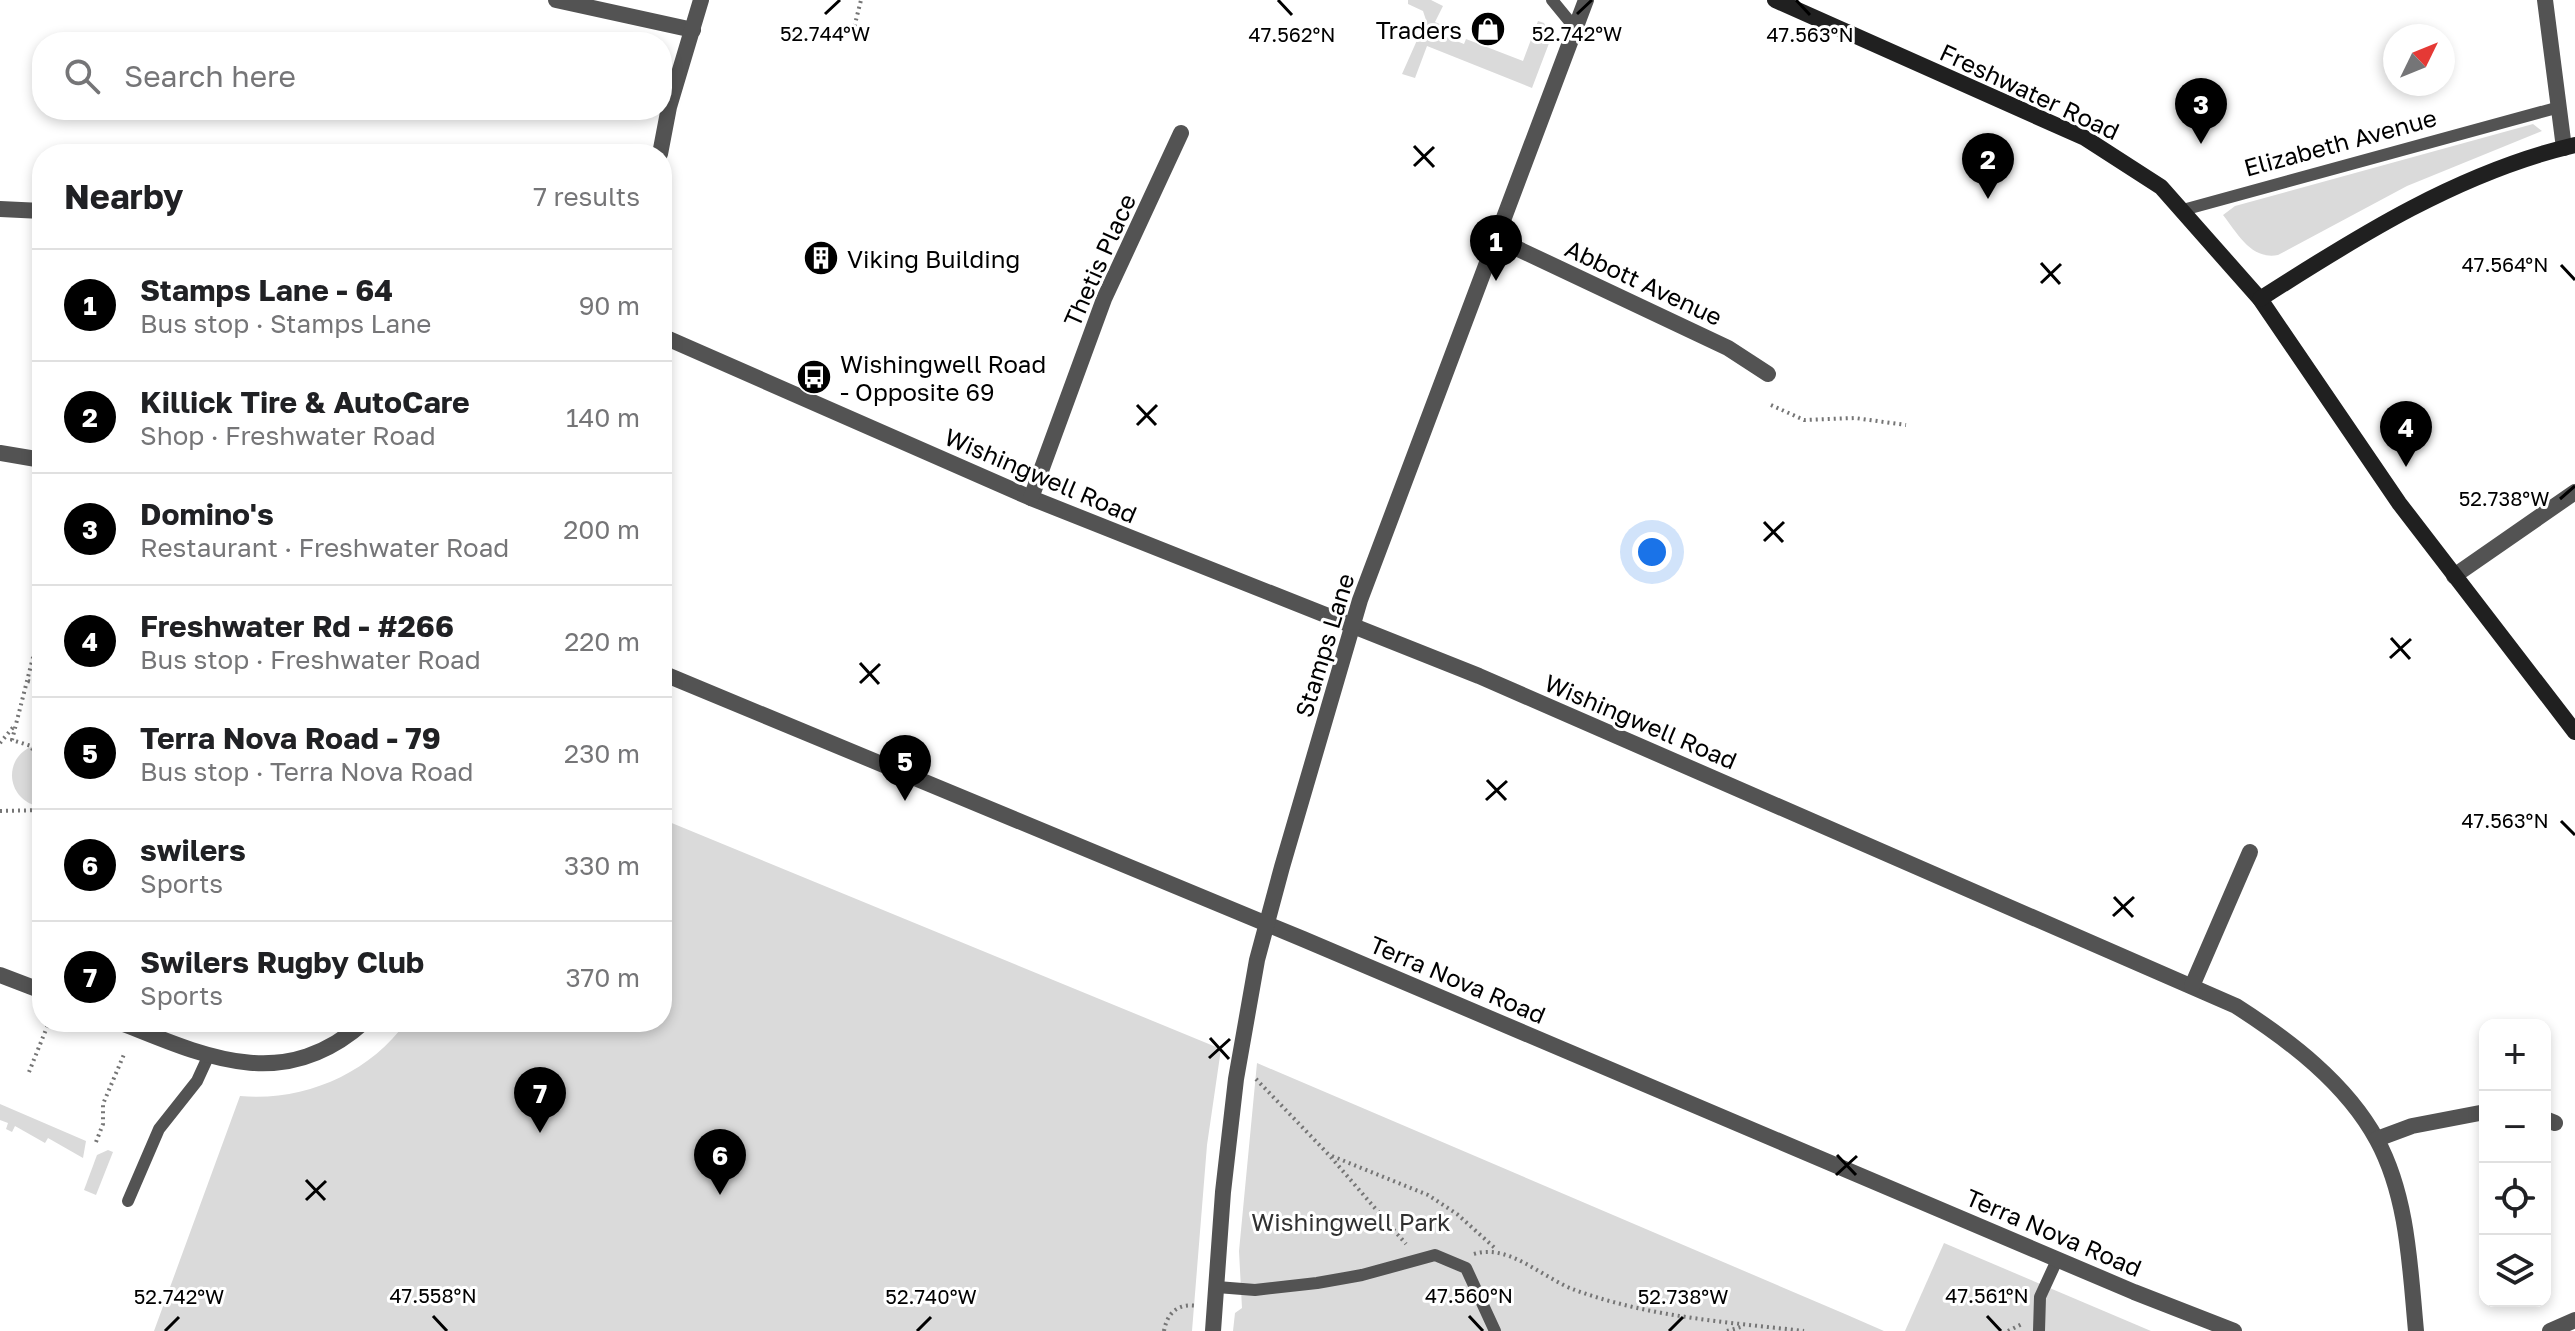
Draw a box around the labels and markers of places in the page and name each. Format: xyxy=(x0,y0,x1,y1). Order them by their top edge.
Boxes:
shop icon: Traders xyxy=(1469,10,1507,48)
place label: Traders xyxy=(1376,15,1462,44)
pin: 3 xyxy=(2175,78,2227,144)
pin: 2 xyxy=(1962,133,2014,199)
pin: 1 xyxy=(1470,215,1522,281)
building icon: Viking Building xyxy=(802,239,840,277)
place label: Viking Building xyxy=(847,244,1020,273)
place label: Wishingwell Road - Opposite 69 xyxy=(840,349,1046,406)
bus stop icon: Wishingwell Road - Opposite 69 xyxy=(795,358,833,396)
pin: 4 xyxy=(2380,401,2432,467)
pin: 5 xyxy=(879,735,931,801)
pin: 7 xyxy=(514,1067,566,1133)
pin: 6 xyxy=(694,1129,746,1195)

